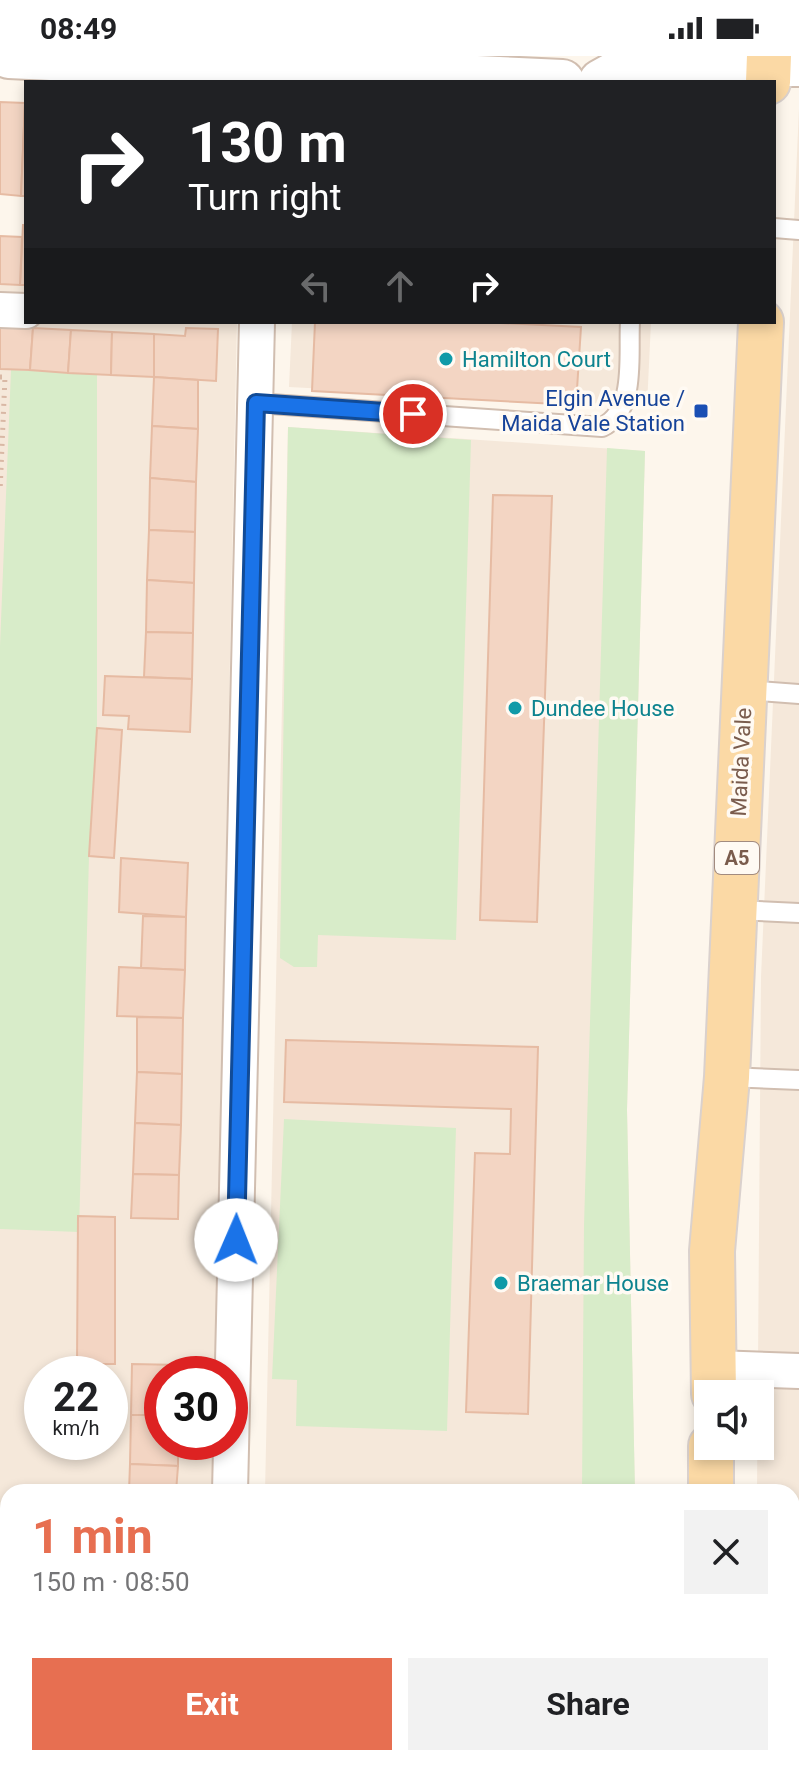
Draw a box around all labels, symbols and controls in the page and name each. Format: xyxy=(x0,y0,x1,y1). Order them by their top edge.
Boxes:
text: 08:49 xyxy=(40,11,117,46)
text: 130 m xyxy=(188,110,347,176)
icon: right xyxy=(56,112,160,216)
text: Turn right xyxy=(188,177,341,219)
icon: left xyxy=(294,264,338,308)
icon: ahead xyxy=(378,264,422,308)
icon: right xyxy=(462,264,506,308)
place label: Hamilton Court xyxy=(462,347,611,372)
marker: Hamilton Court xyxy=(437,350,455,368)
pin xyxy=(379,380,447,448)
place label: Elgin Avenue / Maida Vale Station xyxy=(501,386,685,436)
icon: arrive xyxy=(391,392,435,436)
marker: Elgin Avenue / Maida Vale Station xyxy=(692,402,710,420)
place label: Dundee House xyxy=(531,696,674,721)
marker: Dundee House xyxy=(506,699,524,717)
street label: Maida Vale xyxy=(726,707,756,817)
road number: A5 xyxy=(715,842,759,874)
position arrow xyxy=(194,1198,278,1282)
place label: Braemar House xyxy=(517,1271,669,1296)
marker: Braemar House xyxy=(492,1274,510,1292)
speed limit sign: 30 xyxy=(144,1356,248,1460)
text: 22 xyxy=(53,1374,99,1421)
map controls xyxy=(694,1380,774,1460)
button: sound xyxy=(694,1380,774,1460)
text: km/h xyxy=(53,1416,99,1440)
text: 1 min xyxy=(32,1508,153,1565)
button: close xyxy=(684,1510,768,1594)
text: 150 m · 08:50 xyxy=(32,1567,190,1597)
button: Exit xyxy=(32,1658,392,1750)
button: Share xyxy=(408,1658,768,1750)

